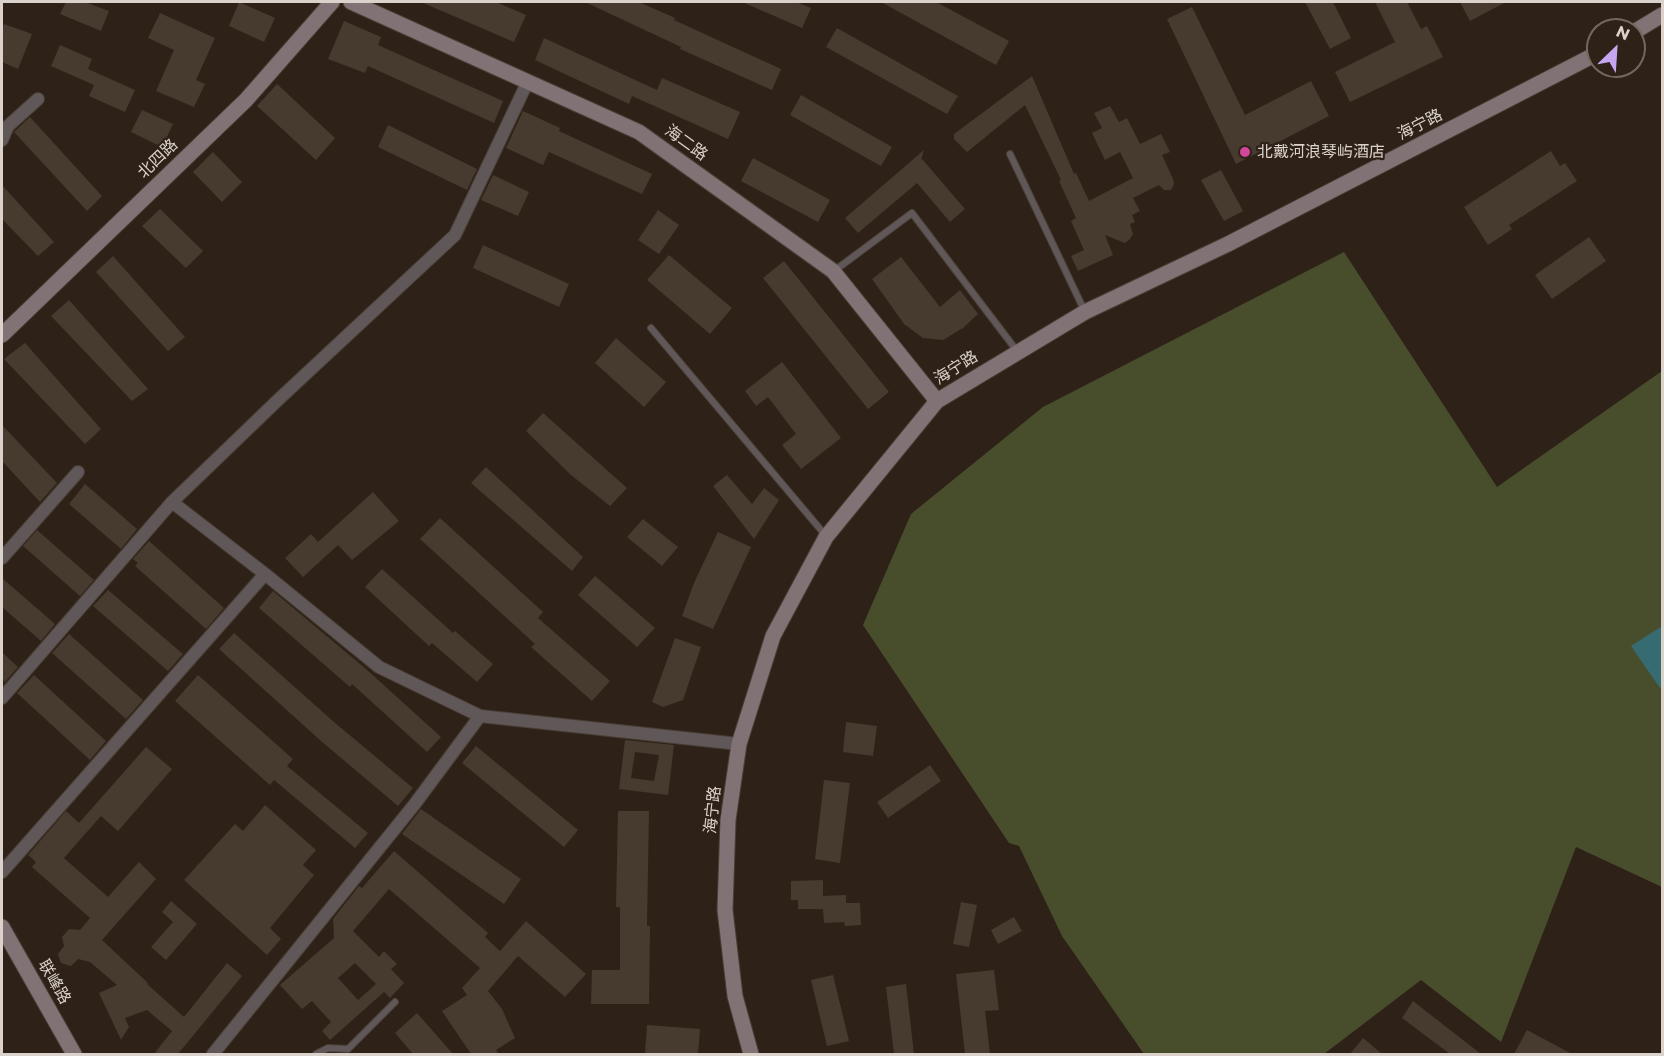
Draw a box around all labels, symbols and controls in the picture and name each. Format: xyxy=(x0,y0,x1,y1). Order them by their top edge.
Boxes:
north arrow xyxy=(1586,18,1646,78)
text: N xyxy=(1613,22,1633,44)
street label: 海宁路 xyxy=(1394,106,1446,144)
street label: 海二路 xyxy=(661,121,711,165)
street label: 北四路 xyxy=(134,135,182,183)
place label: 北戴河浪琴屿酒店 xyxy=(1257,142,1385,162)
marker: 北戴河浪琴屿酒店 xyxy=(1238,145,1252,159)
street label: 海宁路 xyxy=(931,347,981,389)
street label: 海宁路 xyxy=(701,785,725,835)
street label: 联峰路 xyxy=(34,956,74,1008)

